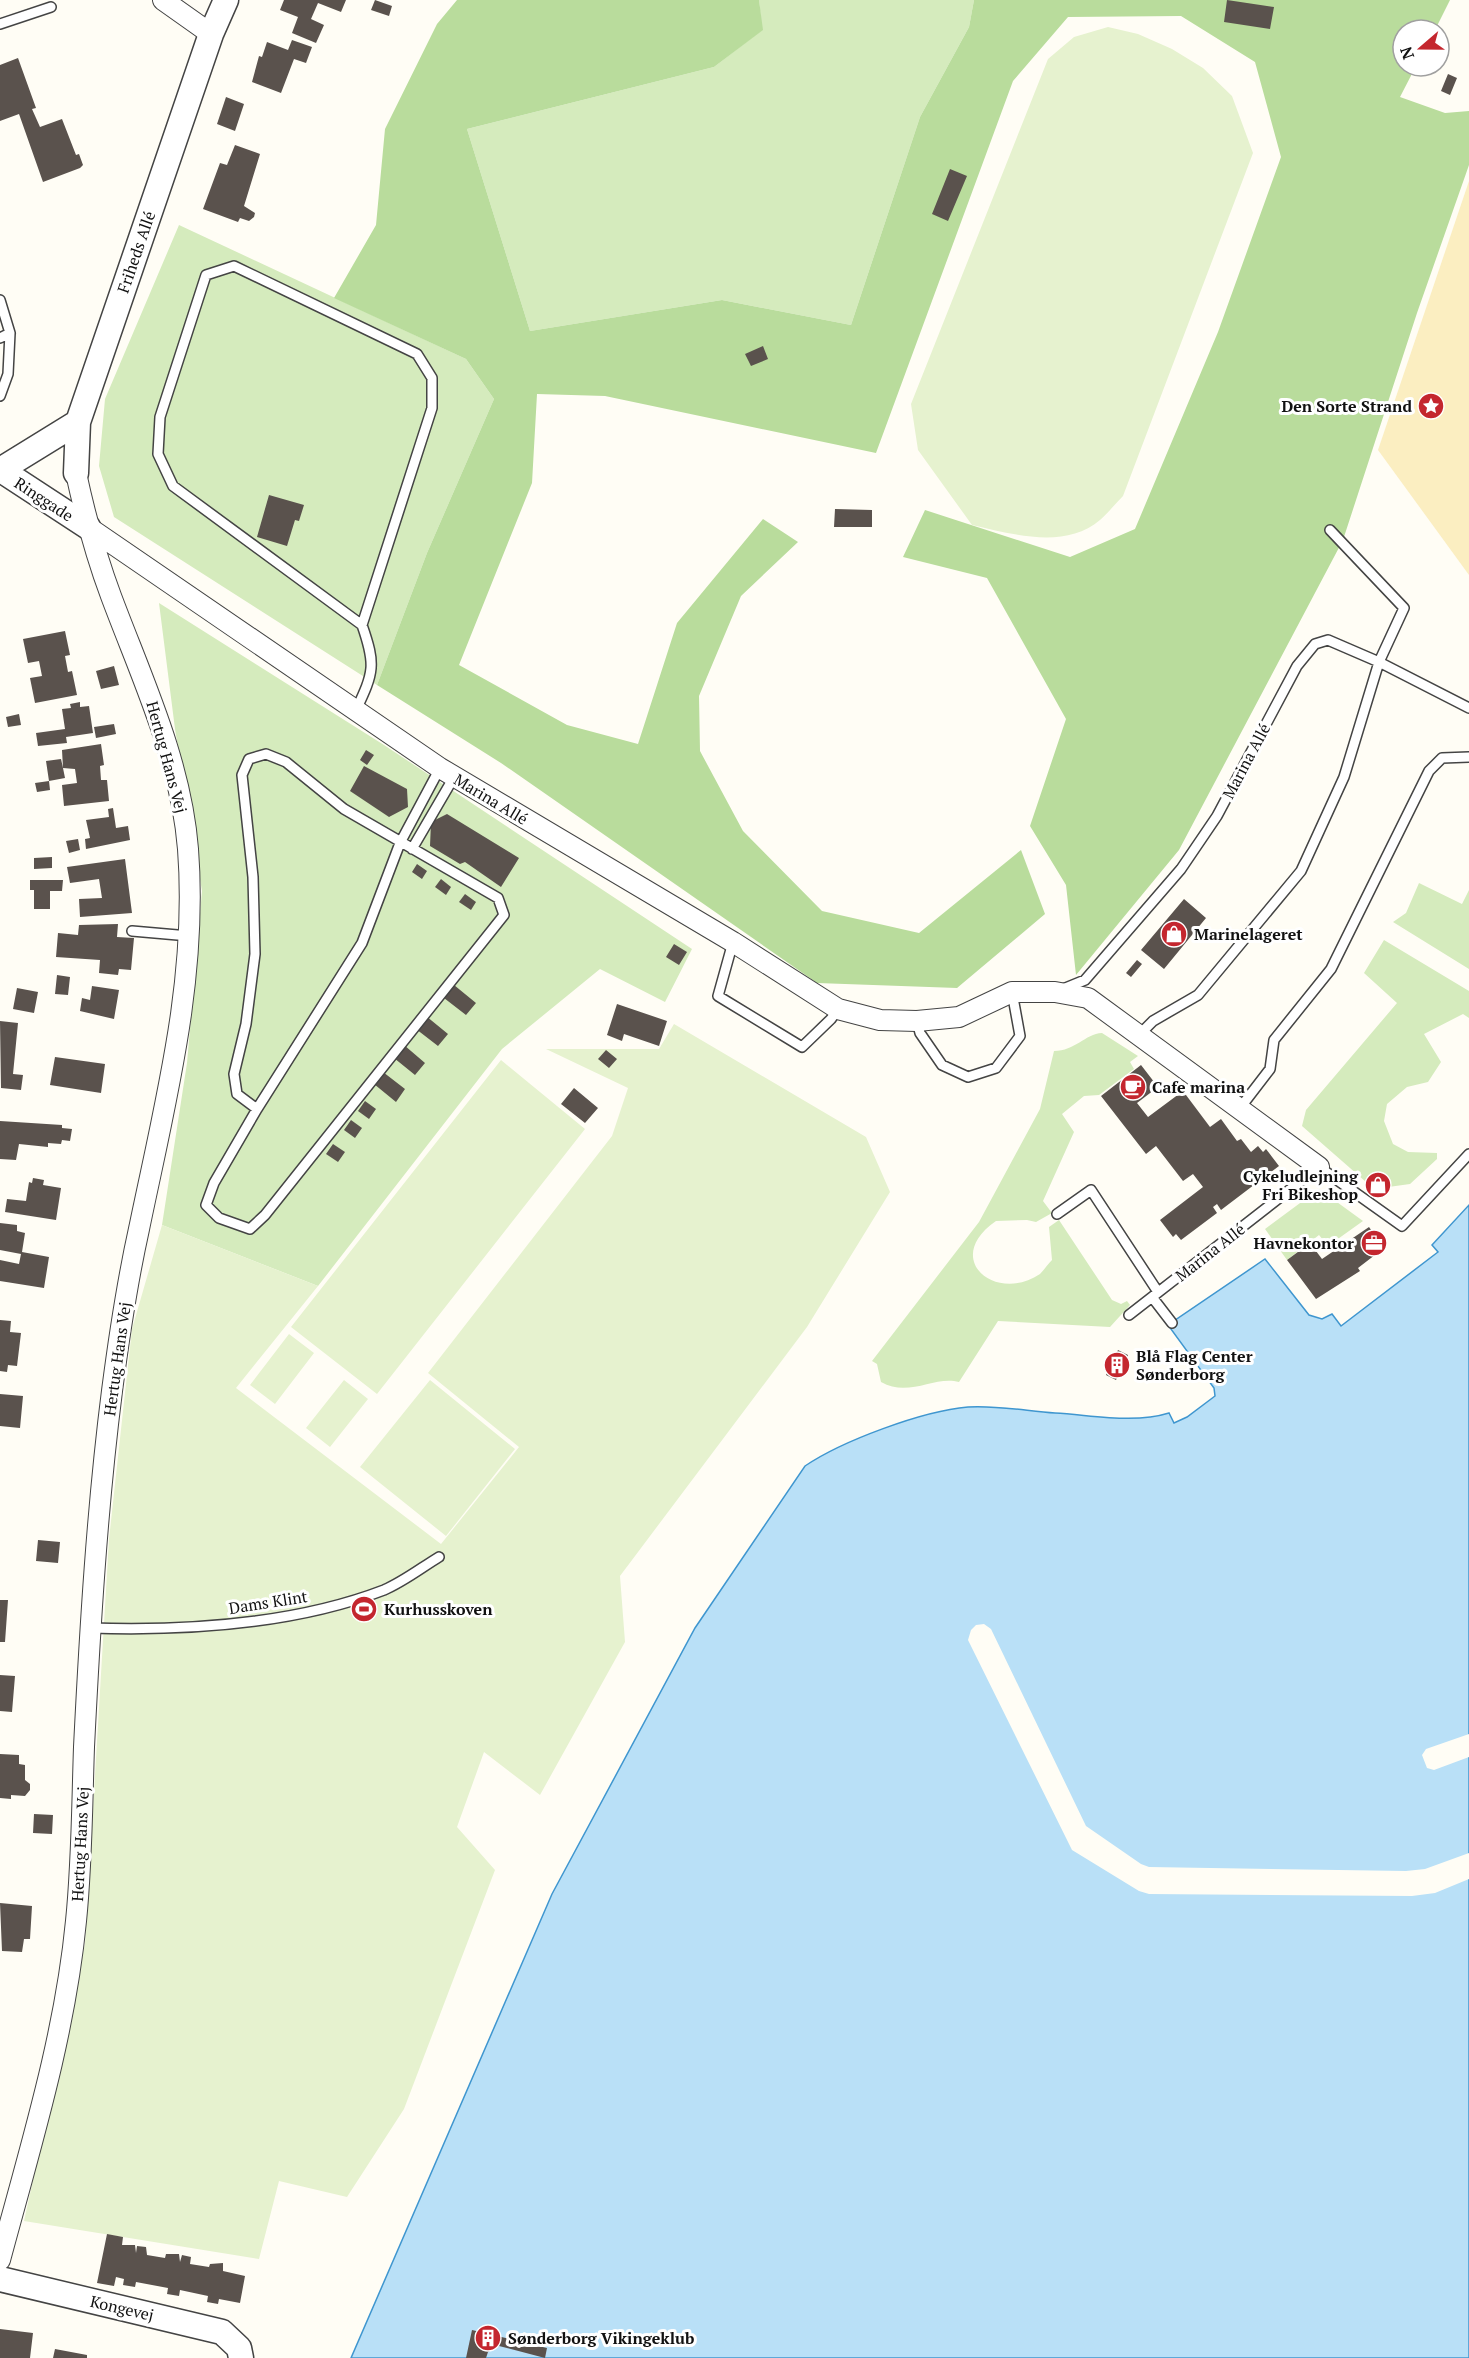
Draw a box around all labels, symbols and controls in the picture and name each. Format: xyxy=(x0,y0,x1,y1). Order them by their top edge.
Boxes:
north arrow xyxy=(1391,18,1451,78)
text: N xyxy=(1394,44,1419,63)
street label: Friheds Allé xyxy=(112,208,160,296)
place icon: Den Sorte Strand xyxy=(1416,391,1446,421)
place label: Den Sorte Strand xyxy=(1281,395,1412,417)
street label: Ringgade xyxy=(10,472,78,526)
street label: Hertug Hans Vej xyxy=(141,699,193,815)
street label: Marina Allé xyxy=(1217,719,1275,803)
street label: Marina Allé xyxy=(450,768,532,830)
shop icon: Marinelageret xyxy=(1159,919,1189,949)
place label: Marinelageret xyxy=(1194,923,1303,945)
cafe icon: Cafe marina xyxy=(1118,1072,1148,1102)
place label: Cafe marina xyxy=(1152,1076,1245,1098)
place label: Cykeludlejning Fri Bikeshop xyxy=(1243,1165,1359,1205)
shop icon: Cykeludlejning Fri Bikeshop xyxy=(1363,1170,1393,1200)
street label: Marina Allé xyxy=(1171,1218,1249,1286)
office icon: Havnekontor xyxy=(1359,1228,1389,1258)
place label: Havnekontor xyxy=(1254,1232,1354,1254)
street label: Hertug Hans Vej xyxy=(98,1301,136,1417)
place label: Blå Flag Center Sønderborg xyxy=(1136,1345,1253,1385)
building icon: Blå Flag Center Sønderborg xyxy=(1102,1350,1132,1380)
street label: Dams Klint xyxy=(227,1585,309,1619)
sports icon: Kurhusskoven xyxy=(349,1594,379,1624)
place label: Kurhusskoven xyxy=(384,1598,493,1620)
street label: Hertug Hans Vej xyxy=(66,1786,94,1902)
street label: Kongevej xyxy=(88,2290,156,2326)
building icon: Sønderborg Vikingeklub xyxy=(473,2323,503,2353)
place label: Sønderborg Vikingeklub xyxy=(508,2327,694,2349)

